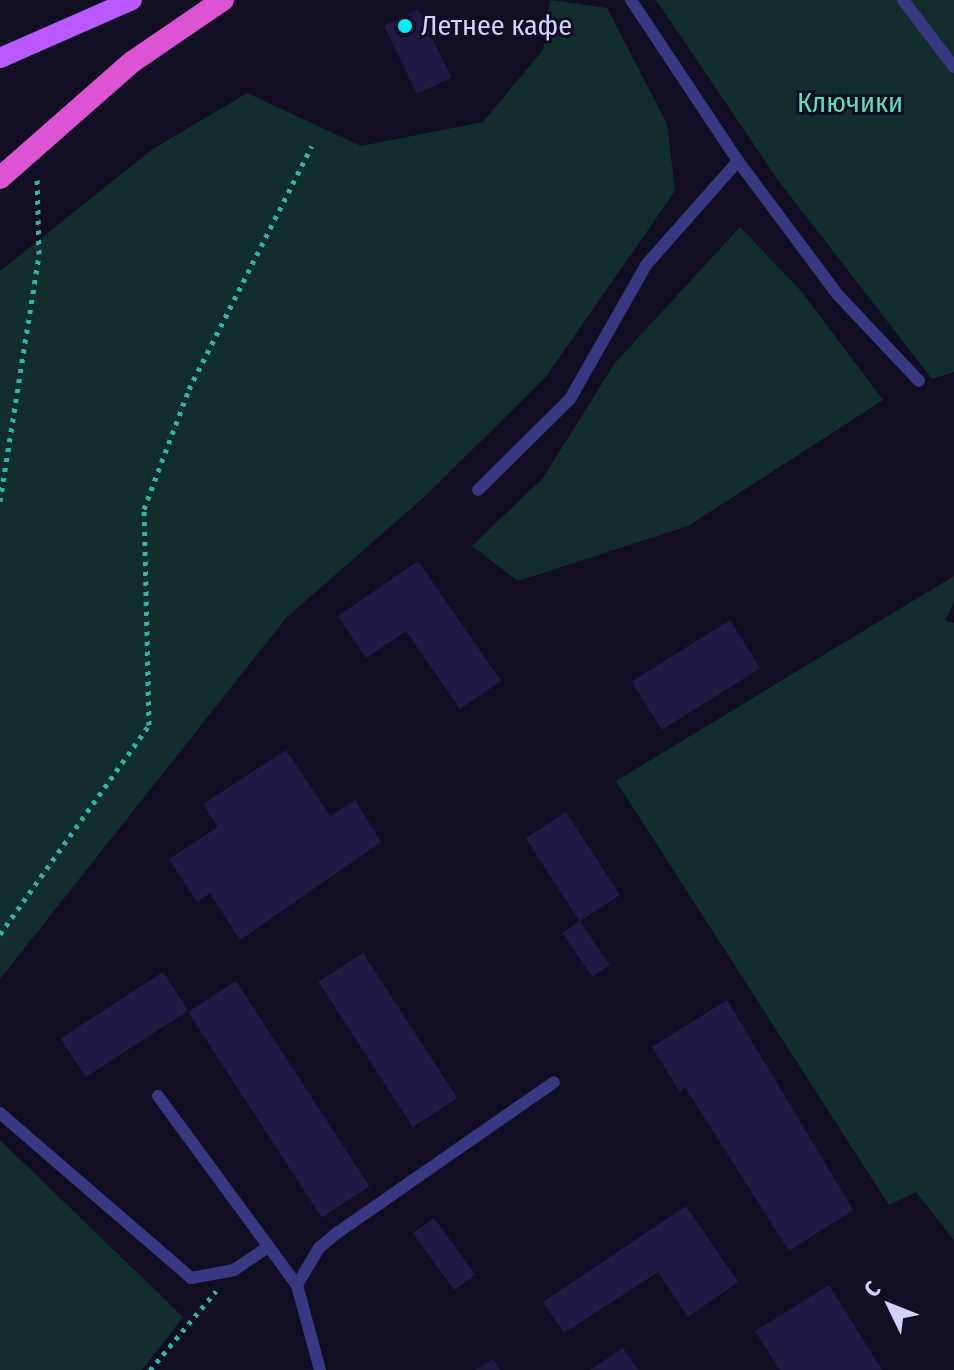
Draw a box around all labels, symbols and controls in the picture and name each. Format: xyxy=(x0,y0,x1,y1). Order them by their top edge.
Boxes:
place label: Летнее кафе xyxy=(421,9,572,43)
marker: Летнее кафе xyxy=(396,17,414,35)
park label: Ключики xyxy=(797,86,903,120)
north arrow xyxy=(850,1266,930,1346)
text: С xyxy=(858,1276,886,1303)

